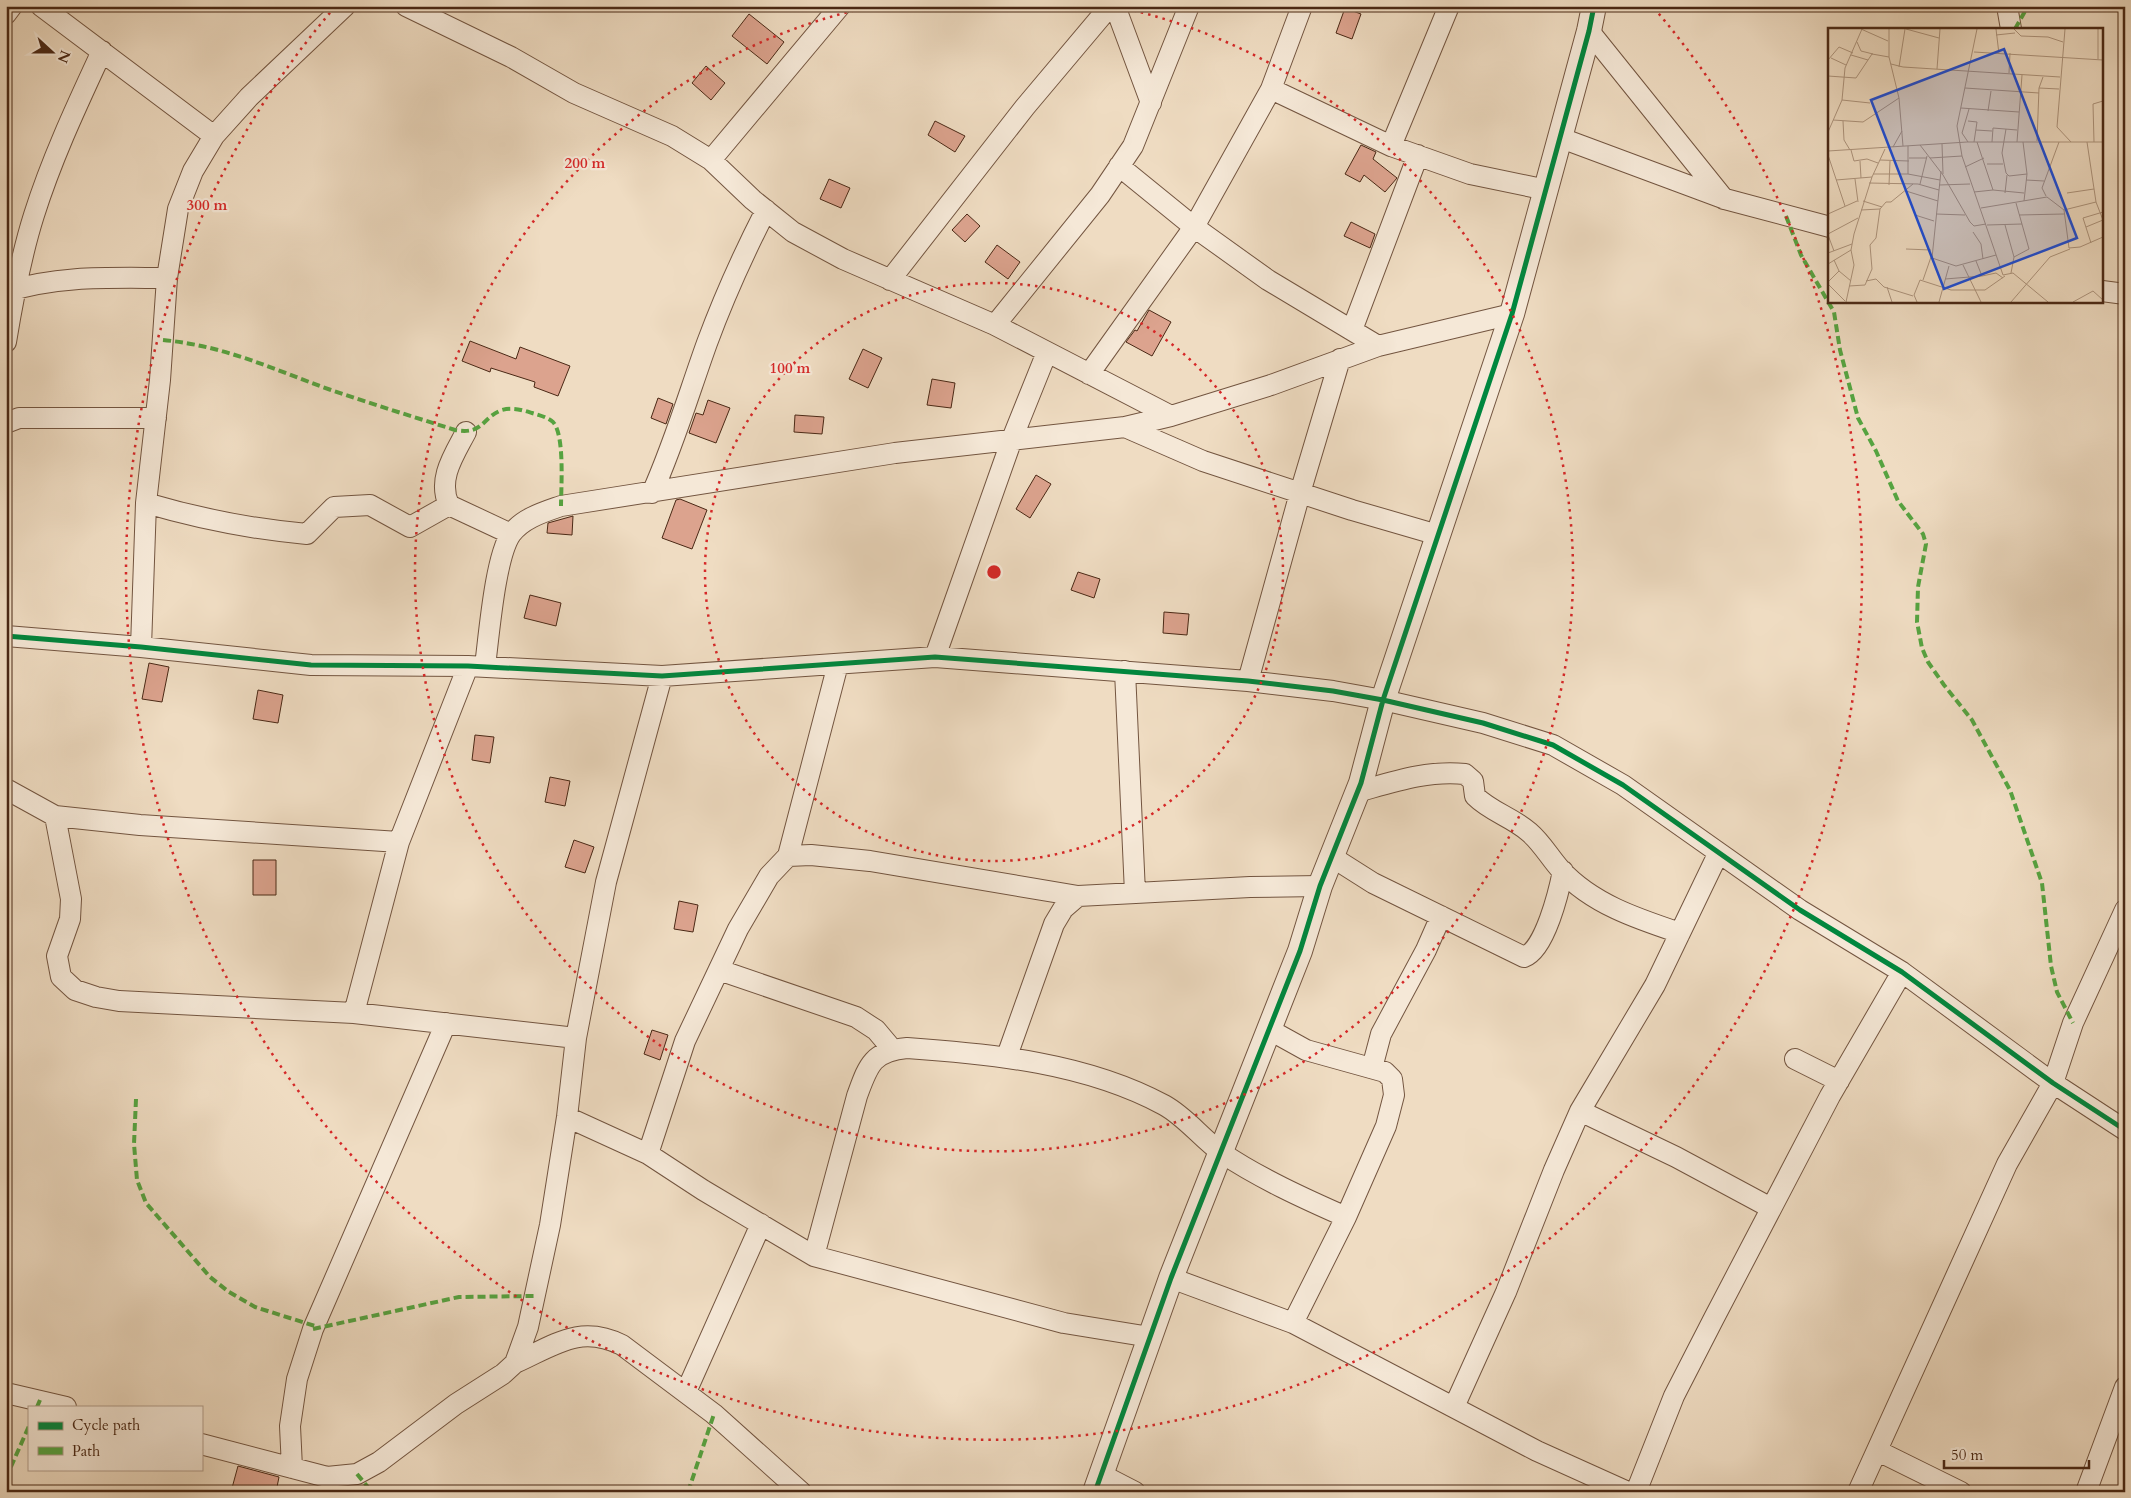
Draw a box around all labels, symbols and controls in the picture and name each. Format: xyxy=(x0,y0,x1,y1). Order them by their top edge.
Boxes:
north arrow xyxy=(28,28,78,78)
inset map xyxy=(1828,28,2104,302)
text: N xyxy=(53,47,75,66)
text: 200 m xyxy=(565,153,606,173)
text: 300 m xyxy=(187,195,228,215)
text: 100 m xyxy=(770,358,811,378)
centre of rings xyxy=(985,563,1003,581)
legend xyxy=(28,1406,202,1470)
text: Cycle path xyxy=(72,1415,141,1435)
scale bar xyxy=(1944,1438,2088,1470)
text: Path xyxy=(72,1441,101,1461)
text: 50 m xyxy=(1951,1445,1983,1465)

